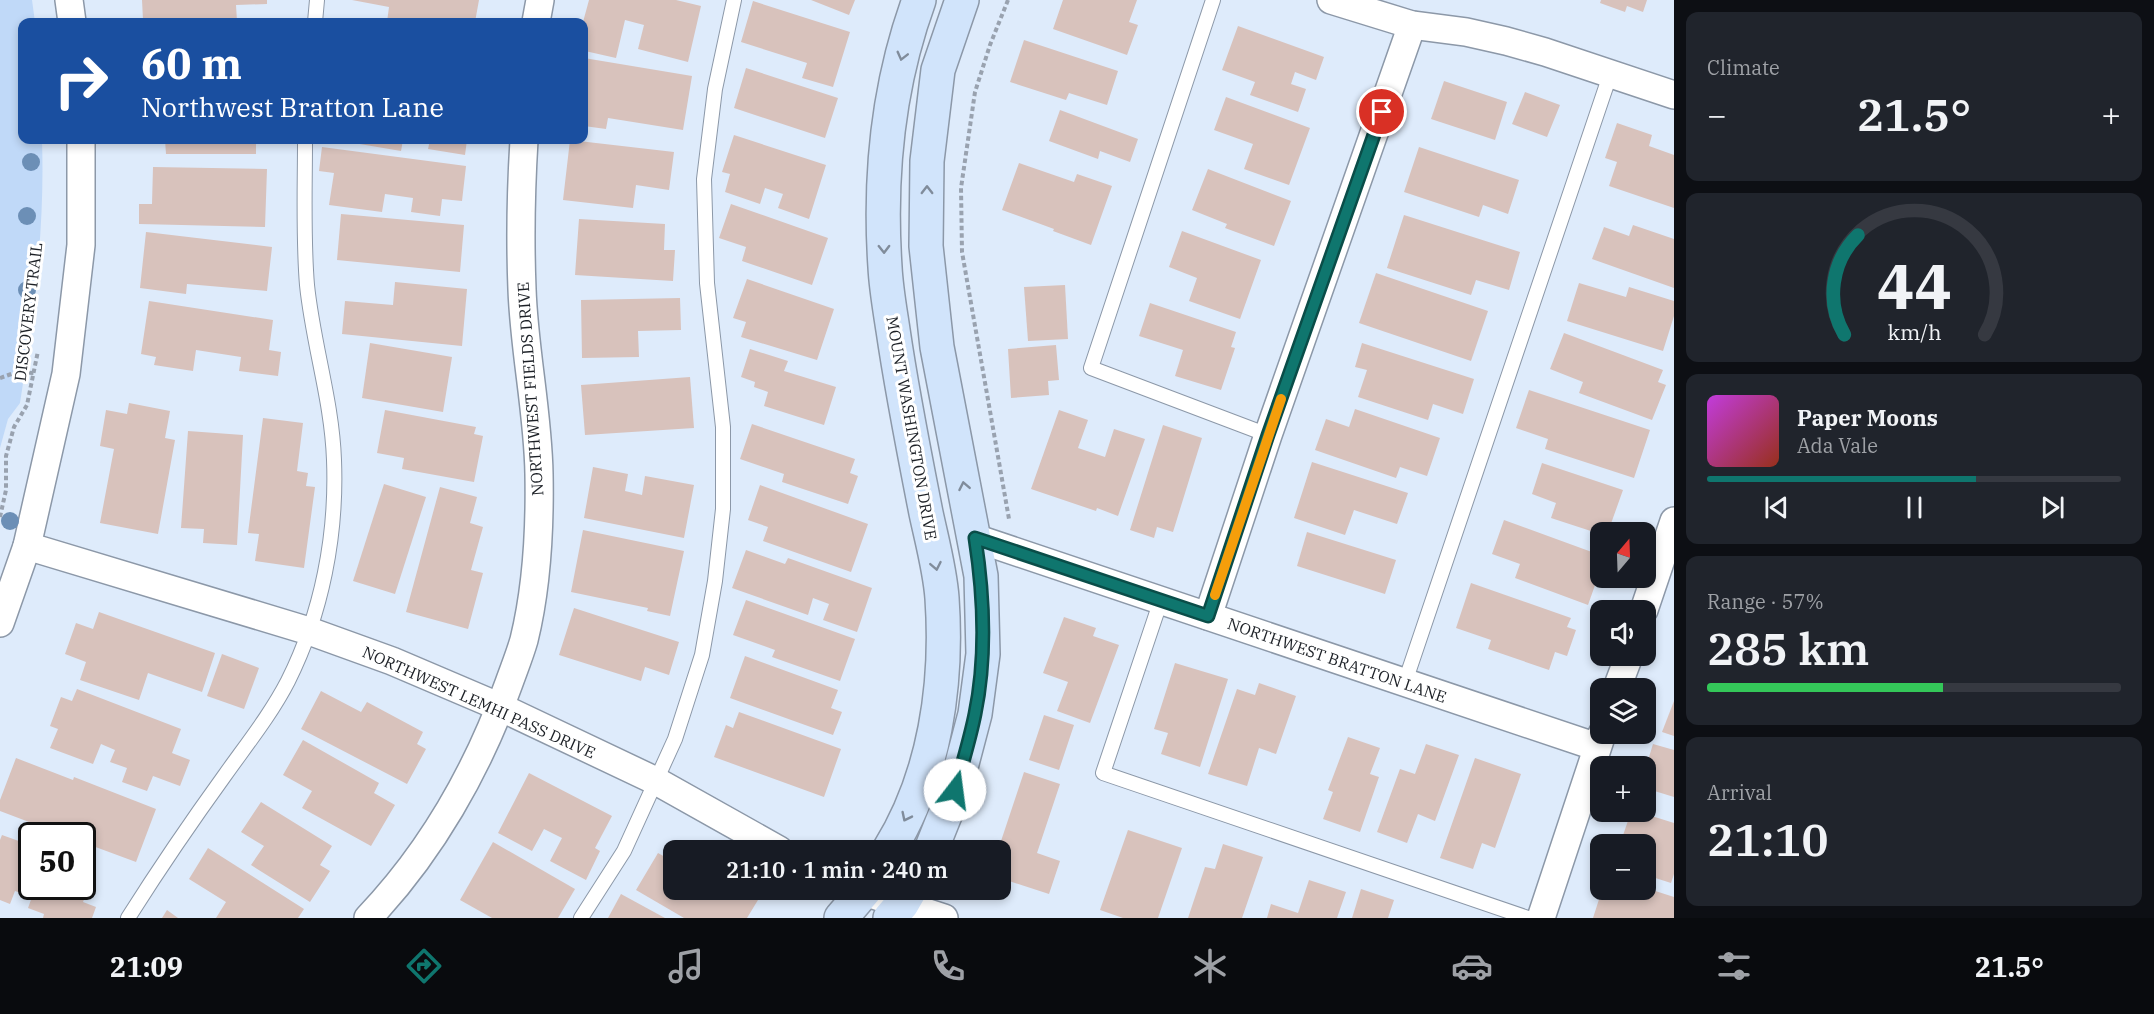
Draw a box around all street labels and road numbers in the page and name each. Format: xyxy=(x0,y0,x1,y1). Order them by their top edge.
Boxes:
street label: DISCOVERY TRAIL xyxy=(10,241,46,383)
street label: NORTHWEST FIELDS DRIVE xyxy=(513,281,547,497)
street label: MOUNT WASHINGTON DRIVE xyxy=(882,314,942,542)
street label: NORTHWEST BRATTON LANE xyxy=(1225,613,1449,707)
street label: NORTHWEST LEMHI PASS DRIVE xyxy=(359,641,599,763)

